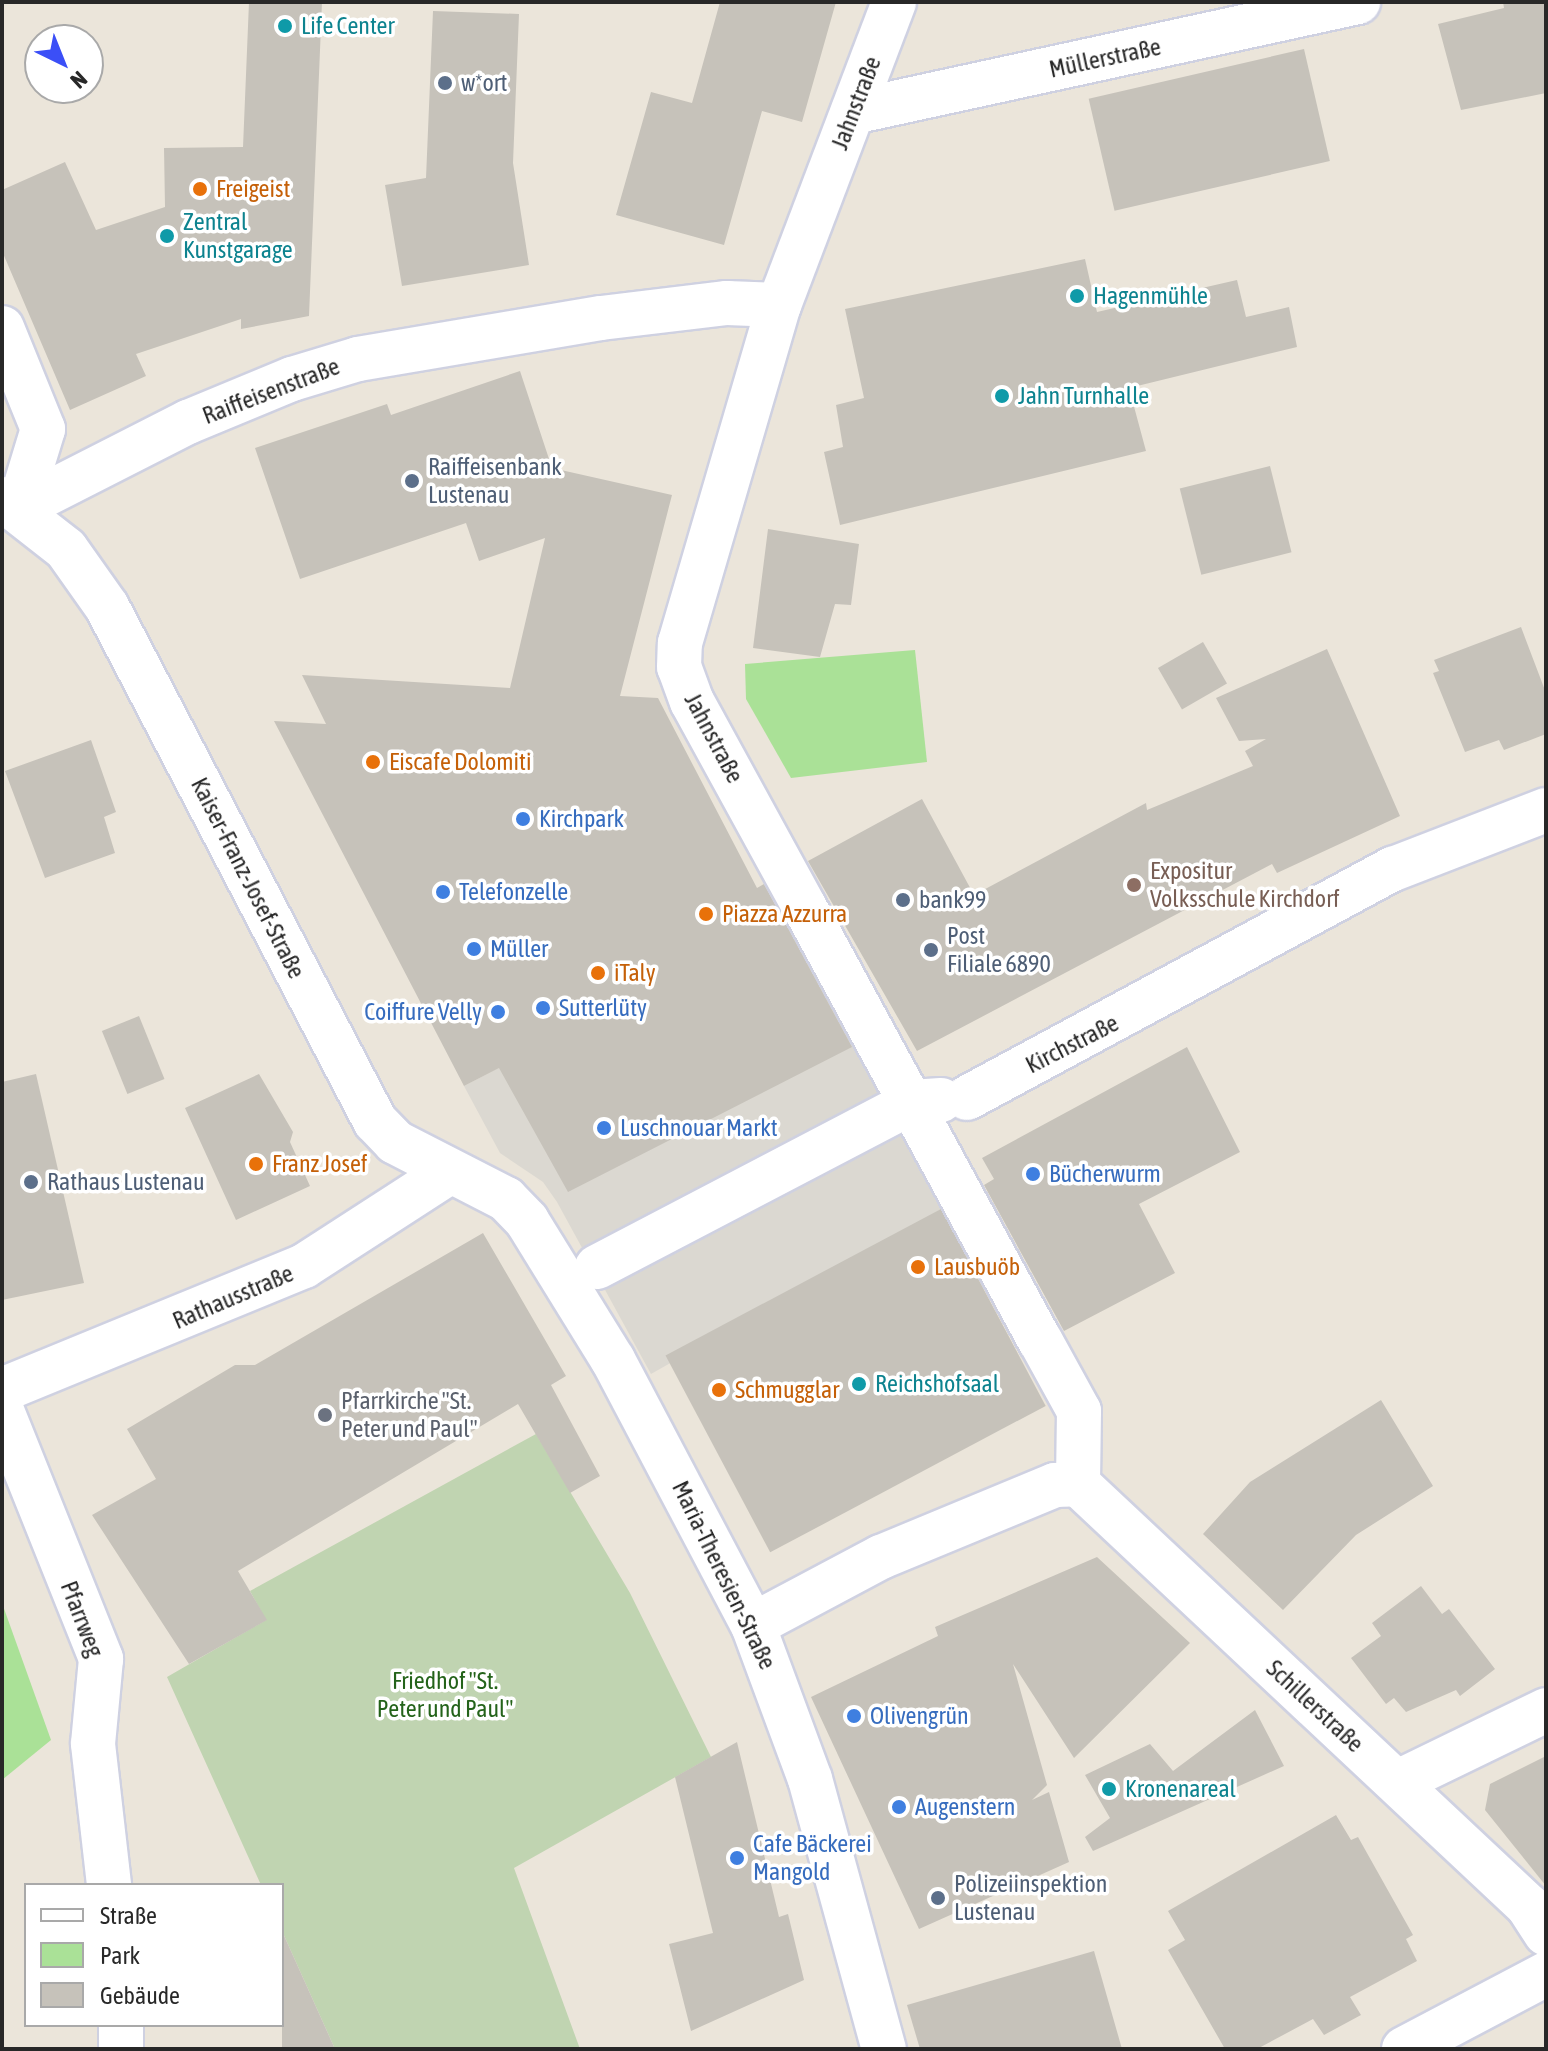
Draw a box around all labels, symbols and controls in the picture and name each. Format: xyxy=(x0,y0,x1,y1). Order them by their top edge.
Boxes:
place label: Life Center xyxy=(301,12,395,40)
marker: Life Center xyxy=(276,17,294,35)
north arrow xyxy=(24,24,104,104)
street label: Müllerstraße xyxy=(1047,32,1163,84)
street label: Jahnstraße xyxy=(825,52,887,154)
text: N xyxy=(65,66,93,94)
place label: w*ort xyxy=(461,69,508,97)
marker: w*ort xyxy=(436,74,454,92)
place label: Freigeist xyxy=(216,175,290,203)
marker: Freigeist xyxy=(191,180,209,198)
place label: Zentral Kunstgarage xyxy=(183,208,293,264)
marker: Zentral Kunstgarage xyxy=(158,227,176,245)
place label: Hagenmühle xyxy=(1093,282,1208,310)
marker: Hagenmühle xyxy=(1068,287,1086,305)
street label: Raiffeisenstraße xyxy=(198,352,344,430)
place label: Jahn Turnhalle xyxy=(1018,382,1149,410)
marker: Jahn Turnhalle xyxy=(993,387,1011,405)
place label: Raiffeisenbank Lustenau xyxy=(428,453,562,509)
marker: Raiffeisenbank Lustenau xyxy=(403,472,421,490)
street label: Jahnstraße xyxy=(678,688,750,788)
place label: Eiscafe Dolomiti xyxy=(389,748,531,776)
marker: Eiscafe Dolomiti xyxy=(364,753,382,771)
street label: Kaiser-Franz-Josef-Straße xyxy=(185,773,311,983)
place label: Kirchpark xyxy=(539,805,624,833)
marker: Kirchpark xyxy=(514,810,532,828)
place label: Expositur Volksschule Kirchdorf xyxy=(1150,857,1340,913)
marker: Expositur Volksschule Kirchdorf xyxy=(1125,876,1143,894)
place label: Telefonzelle xyxy=(459,878,568,906)
marker: Telefonzelle xyxy=(434,883,452,901)
place label: bank99 xyxy=(919,886,986,914)
marker: bank99 xyxy=(894,891,912,909)
place label: Piazza Azzurra xyxy=(722,900,847,928)
marker: Piazza Azzurra xyxy=(697,905,715,923)
place label: Post Filiale 6890 xyxy=(947,922,1051,978)
place label: Müller xyxy=(490,935,548,963)
marker: Müller xyxy=(465,940,483,958)
marker: Post Filiale 6890 xyxy=(922,941,940,959)
place label: iTaly xyxy=(614,959,656,987)
marker: iTaly xyxy=(589,964,607,982)
place label: Sutterlüty xyxy=(559,994,647,1022)
place label: Coiffure Velly xyxy=(364,998,482,1026)
marker: Sutterlüty xyxy=(534,999,552,1017)
marker: Coiffure Velly xyxy=(489,1003,507,1021)
street label: Kirchstraße xyxy=(1021,1008,1123,1080)
place label: Luschnouar Markt xyxy=(620,1114,778,1142)
marker: Luschnouar Markt xyxy=(595,1119,613,1137)
place label: Franz Josef xyxy=(272,1150,367,1178)
marker: Franz Josef xyxy=(247,1155,265,1173)
place label: Bücherwurm xyxy=(1049,1160,1161,1188)
marker: Bücherwurm xyxy=(1024,1165,1042,1183)
place label: Rathaus Lustenau xyxy=(47,1168,205,1196)
marker: Rathaus Lustenau xyxy=(22,1173,40,1191)
place label: Lausbuöb xyxy=(934,1253,1020,1281)
marker: Lausbuöb xyxy=(909,1258,927,1276)
street label: Rathausstraße xyxy=(168,1259,298,1335)
place label: Reichshofsaal xyxy=(875,1370,999,1398)
marker: Reichshofsaal xyxy=(850,1375,868,1393)
place label: Schmugglar xyxy=(735,1376,839,1404)
marker: Schmugglar xyxy=(710,1381,728,1399)
place label: Pfarrkirche "St. Peter und Paul" xyxy=(341,1387,477,1443)
marker: Pfarrkirche "St. Peter und Paul" xyxy=(316,1406,334,1424)
street label: Maria-Theresien-Straße xyxy=(666,1476,782,1674)
street label: Pfarrweg xyxy=(54,1577,110,1661)
street label: Schillerstraße xyxy=(1261,1654,1369,1758)
park label: Friedhof "St. Peter und Paul" xyxy=(377,1667,513,1723)
place label: Olivengrün xyxy=(870,1702,969,1730)
marker: Olivengrün xyxy=(845,1707,863,1725)
place label: Kronenareal xyxy=(1125,1775,1236,1803)
marker: Kronenareal xyxy=(1100,1780,1118,1798)
place label: Augenstern xyxy=(915,1793,1015,1821)
marker: Augenstern xyxy=(890,1798,908,1816)
place label: Cafe Bäckerei Mangold xyxy=(753,1830,872,1886)
marker: Cafe Bäckerei Mangold xyxy=(728,1849,746,1867)
place label: Polizeiinspektion Lustenau xyxy=(954,1870,1107,1926)
legend xyxy=(24,1883,284,2027)
marker: Polizeiinspektion Lustenau xyxy=(929,1889,947,1907)
text: Straße xyxy=(100,1902,157,1929)
text: Park xyxy=(100,1942,140,1969)
text: Gebäude xyxy=(100,1982,180,2009)

